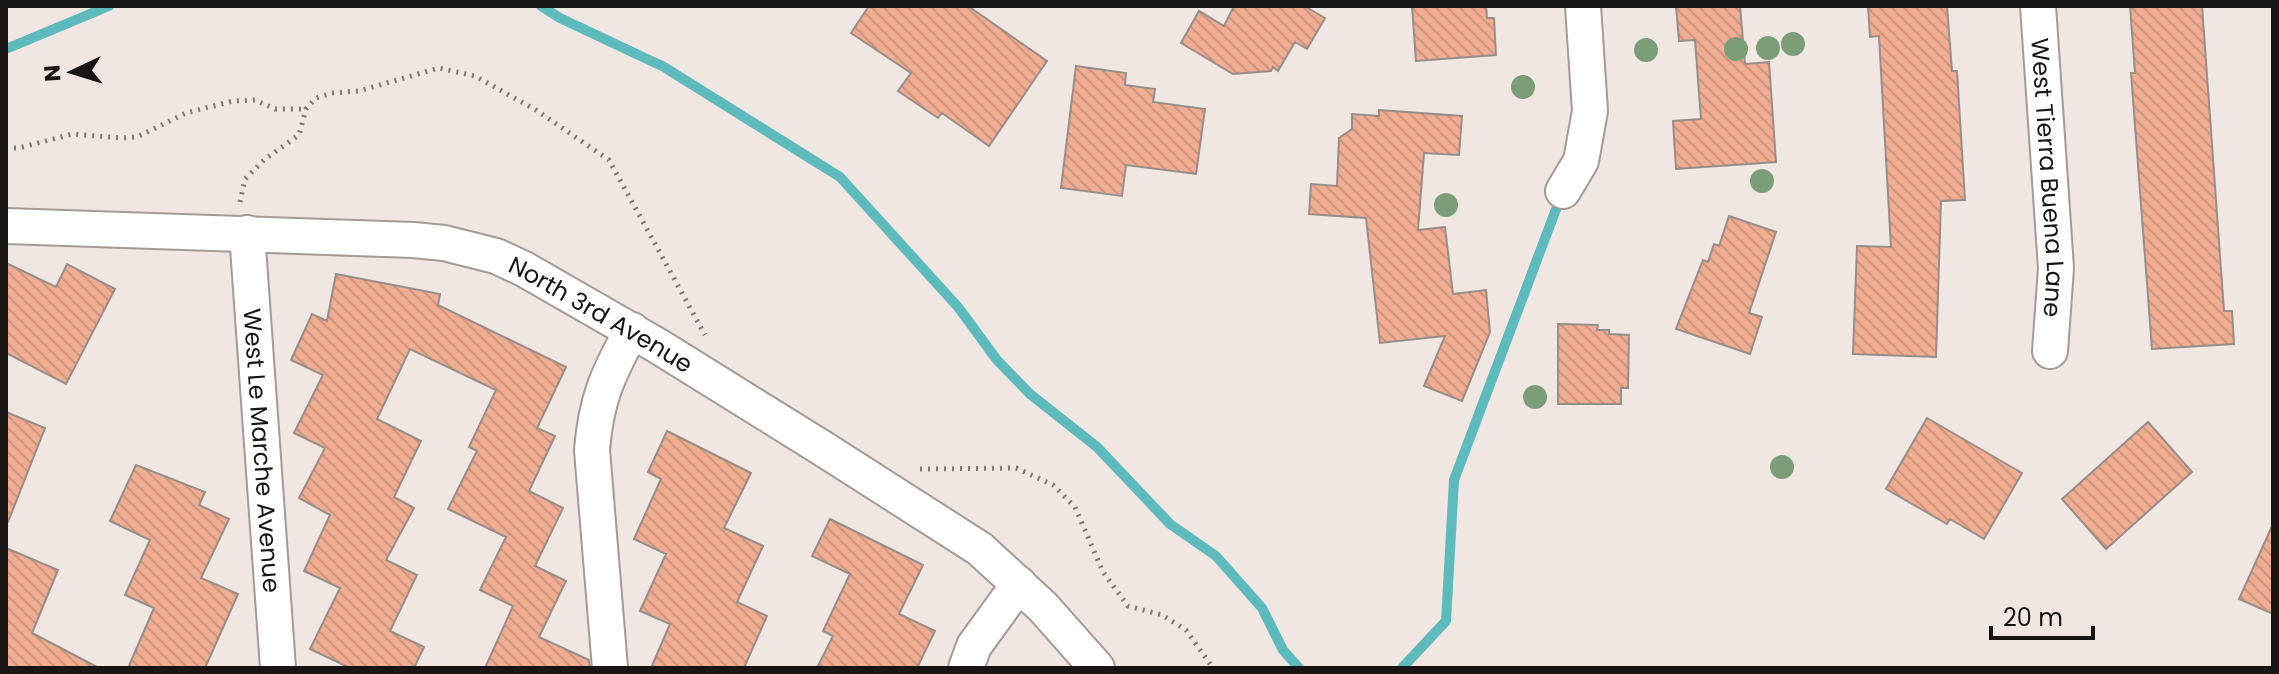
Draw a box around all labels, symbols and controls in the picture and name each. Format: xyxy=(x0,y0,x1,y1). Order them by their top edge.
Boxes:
north arrow xyxy=(32,32,112,112)
street label: West Tierra Buena Lane xyxy=(2024,37,2073,319)
text: N xyxy=(37,64,69,83)
street label: North 3rd Avenue xyxy=(504,248,699,380)
street label: West Le Marche Avenue xyxy=(236,307,289,594)
scale bar xyxy=(1991,590,2093,640)
text: 20 m xyxy=(2003,601,2063,634)

